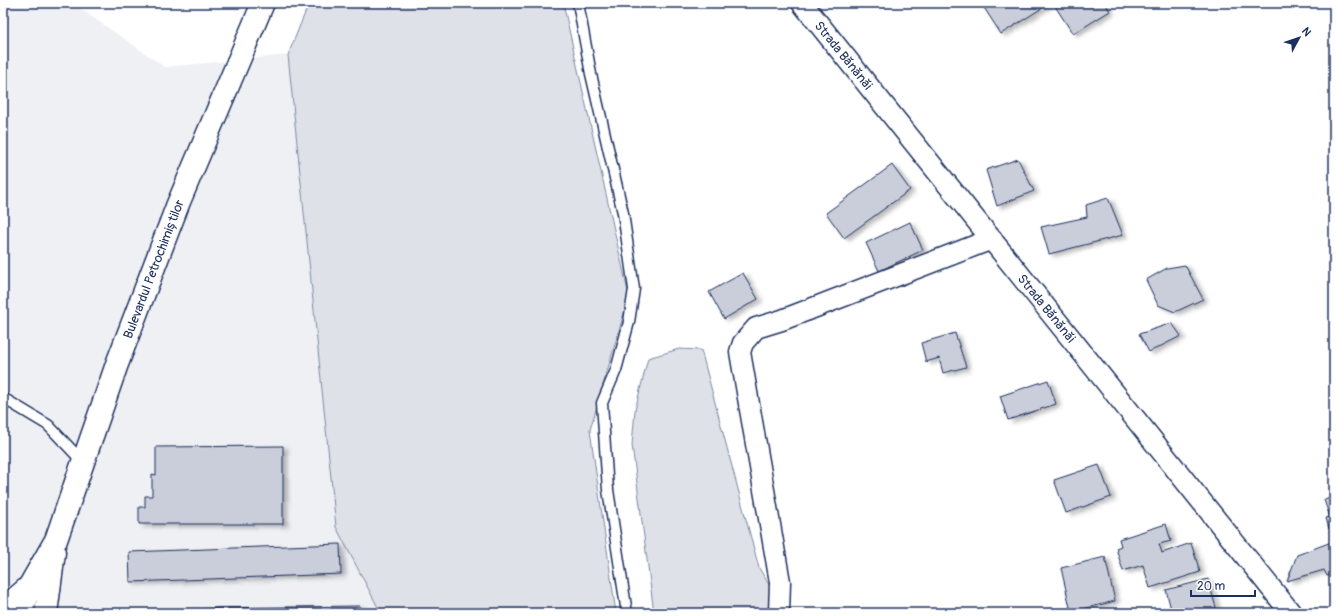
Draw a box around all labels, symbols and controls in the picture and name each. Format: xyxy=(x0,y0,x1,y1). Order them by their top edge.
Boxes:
street label: Strada Bănănăi xyxy=(811,18,876,93)
north arrow xyxy=(1279,18,1319,58)
text: N xyxy=(1299,25,1314,39)
street label: Bulevardul Petrochimiștilor xyxy=(120,197,188,341)
street label: Strada Bănănăi xyxy=(1014,271,1079,346)
scale bar xyxy=(1191,572,1255,598)
text: 20 m xyxy=(1197,579,1226,594)

